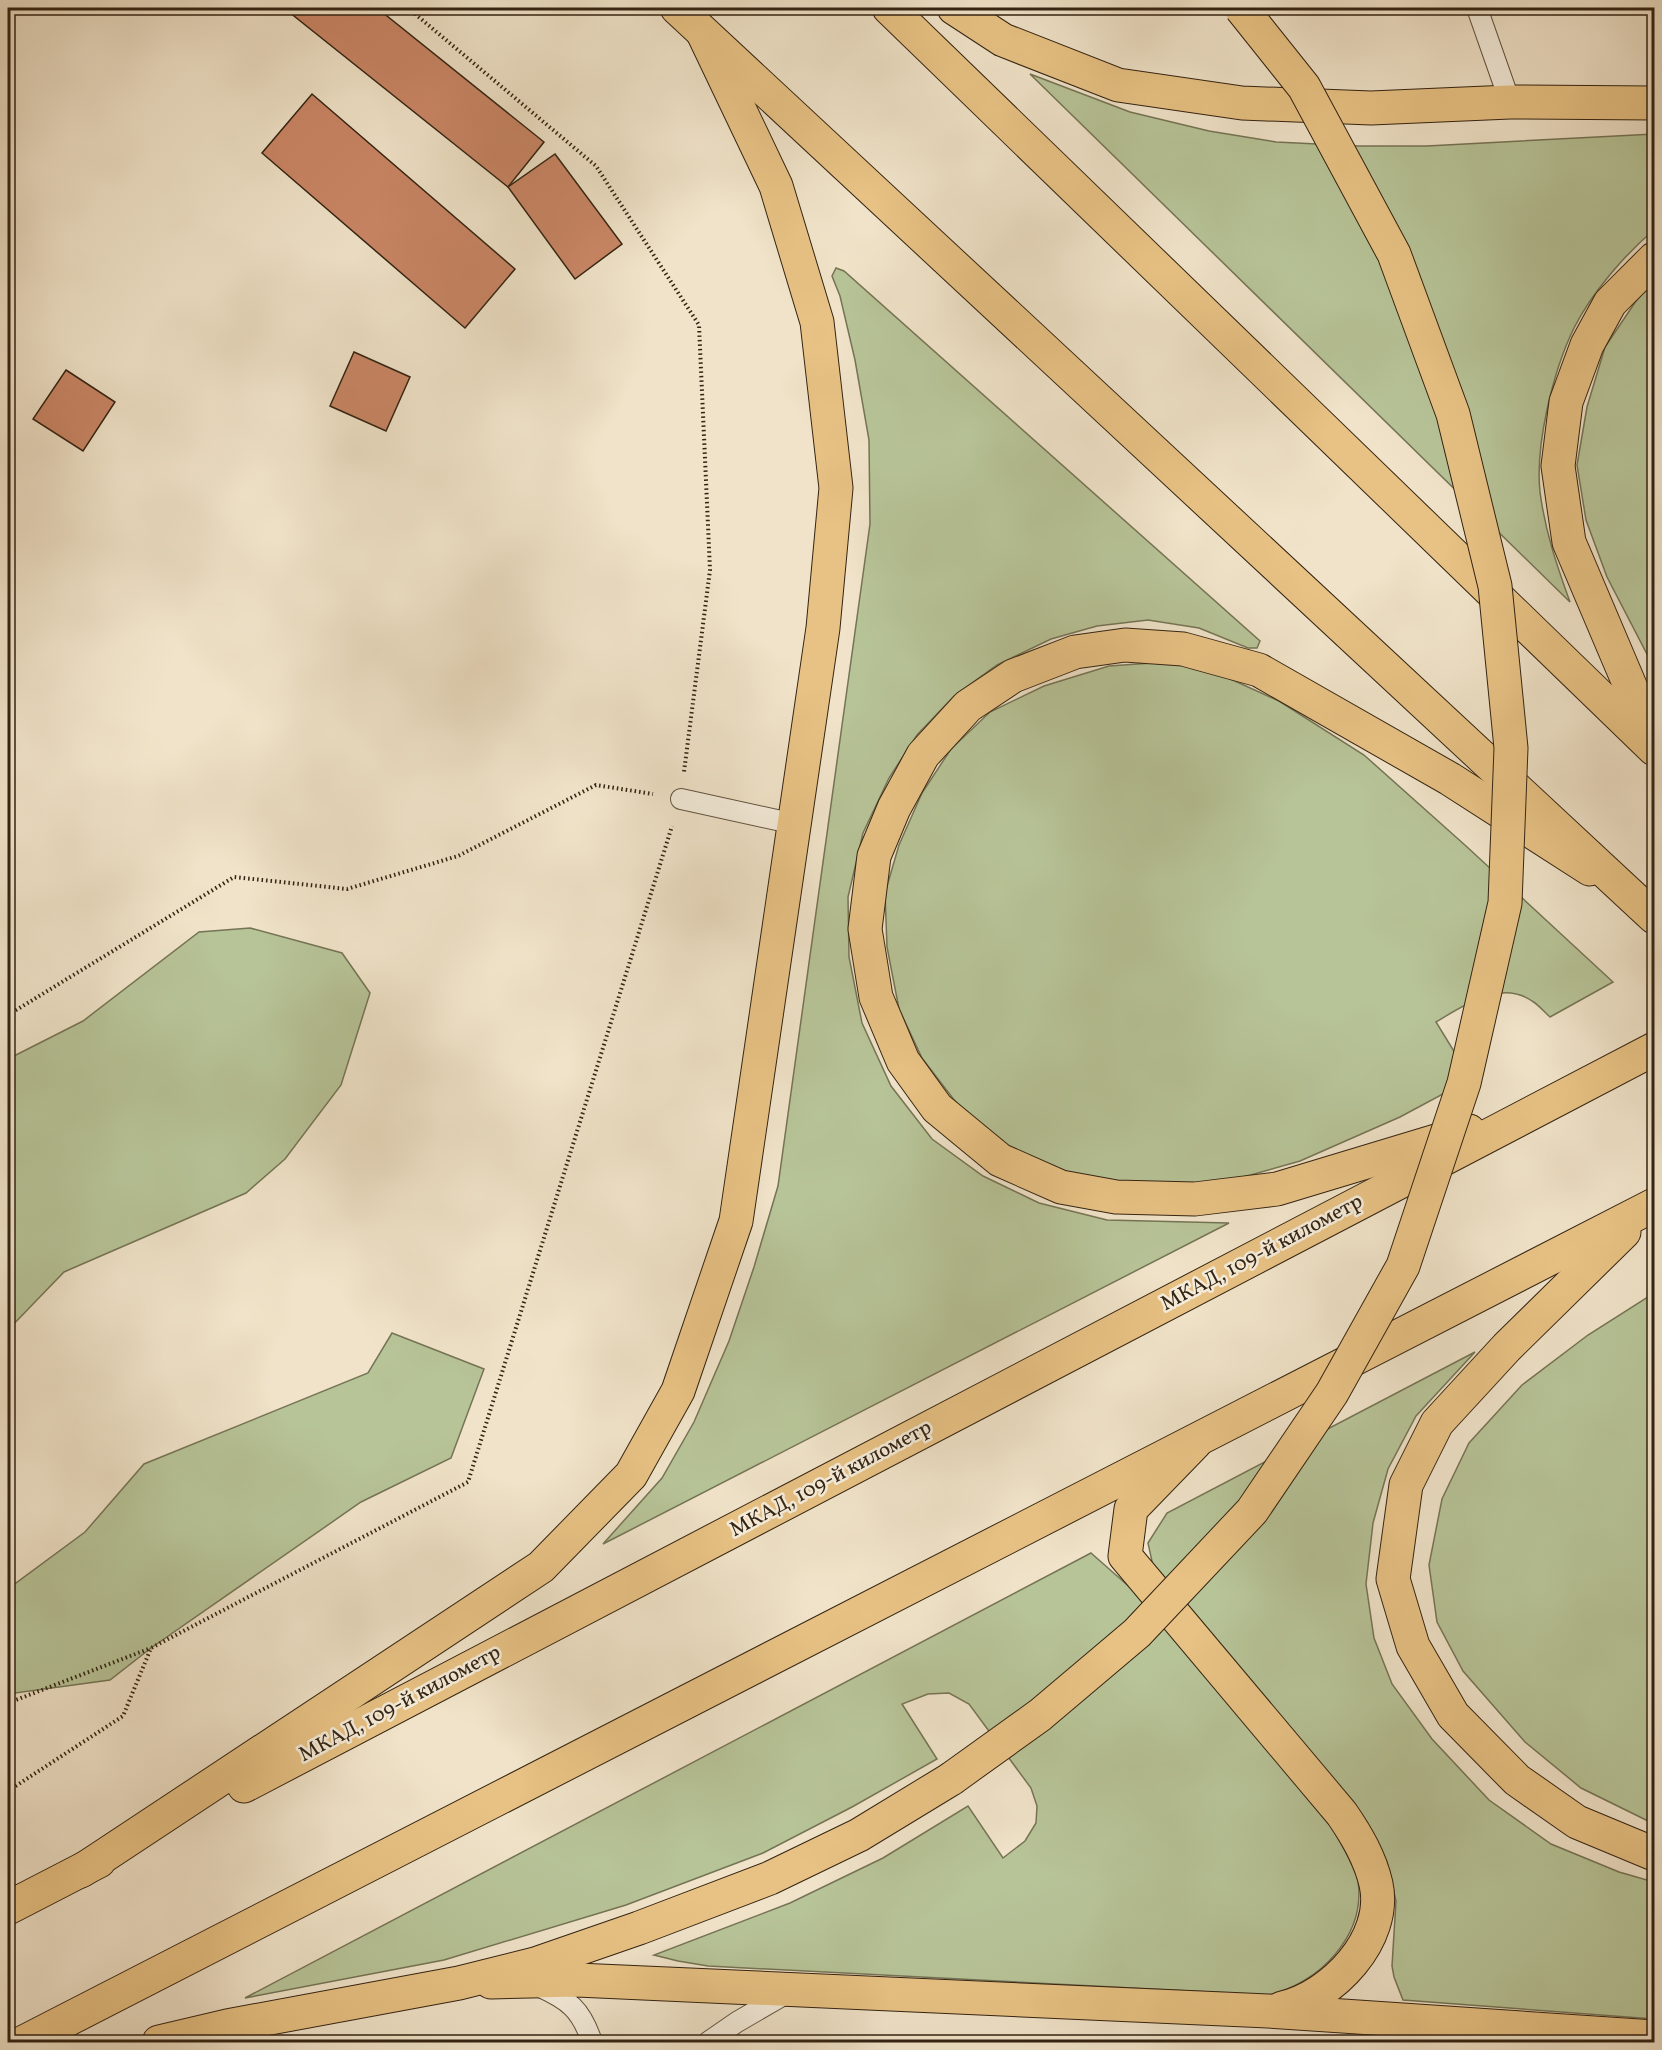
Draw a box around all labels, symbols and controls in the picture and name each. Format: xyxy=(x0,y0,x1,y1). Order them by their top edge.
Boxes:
street label: МКАД, 109-й километр xyxy=(1156,1187,1368,1319)
street label: МКАД, 109-й километр xyxy=(725,1413,937,1545)
street label: МКАД, 109-й километр xyxy=(294,1638,506,1770)

